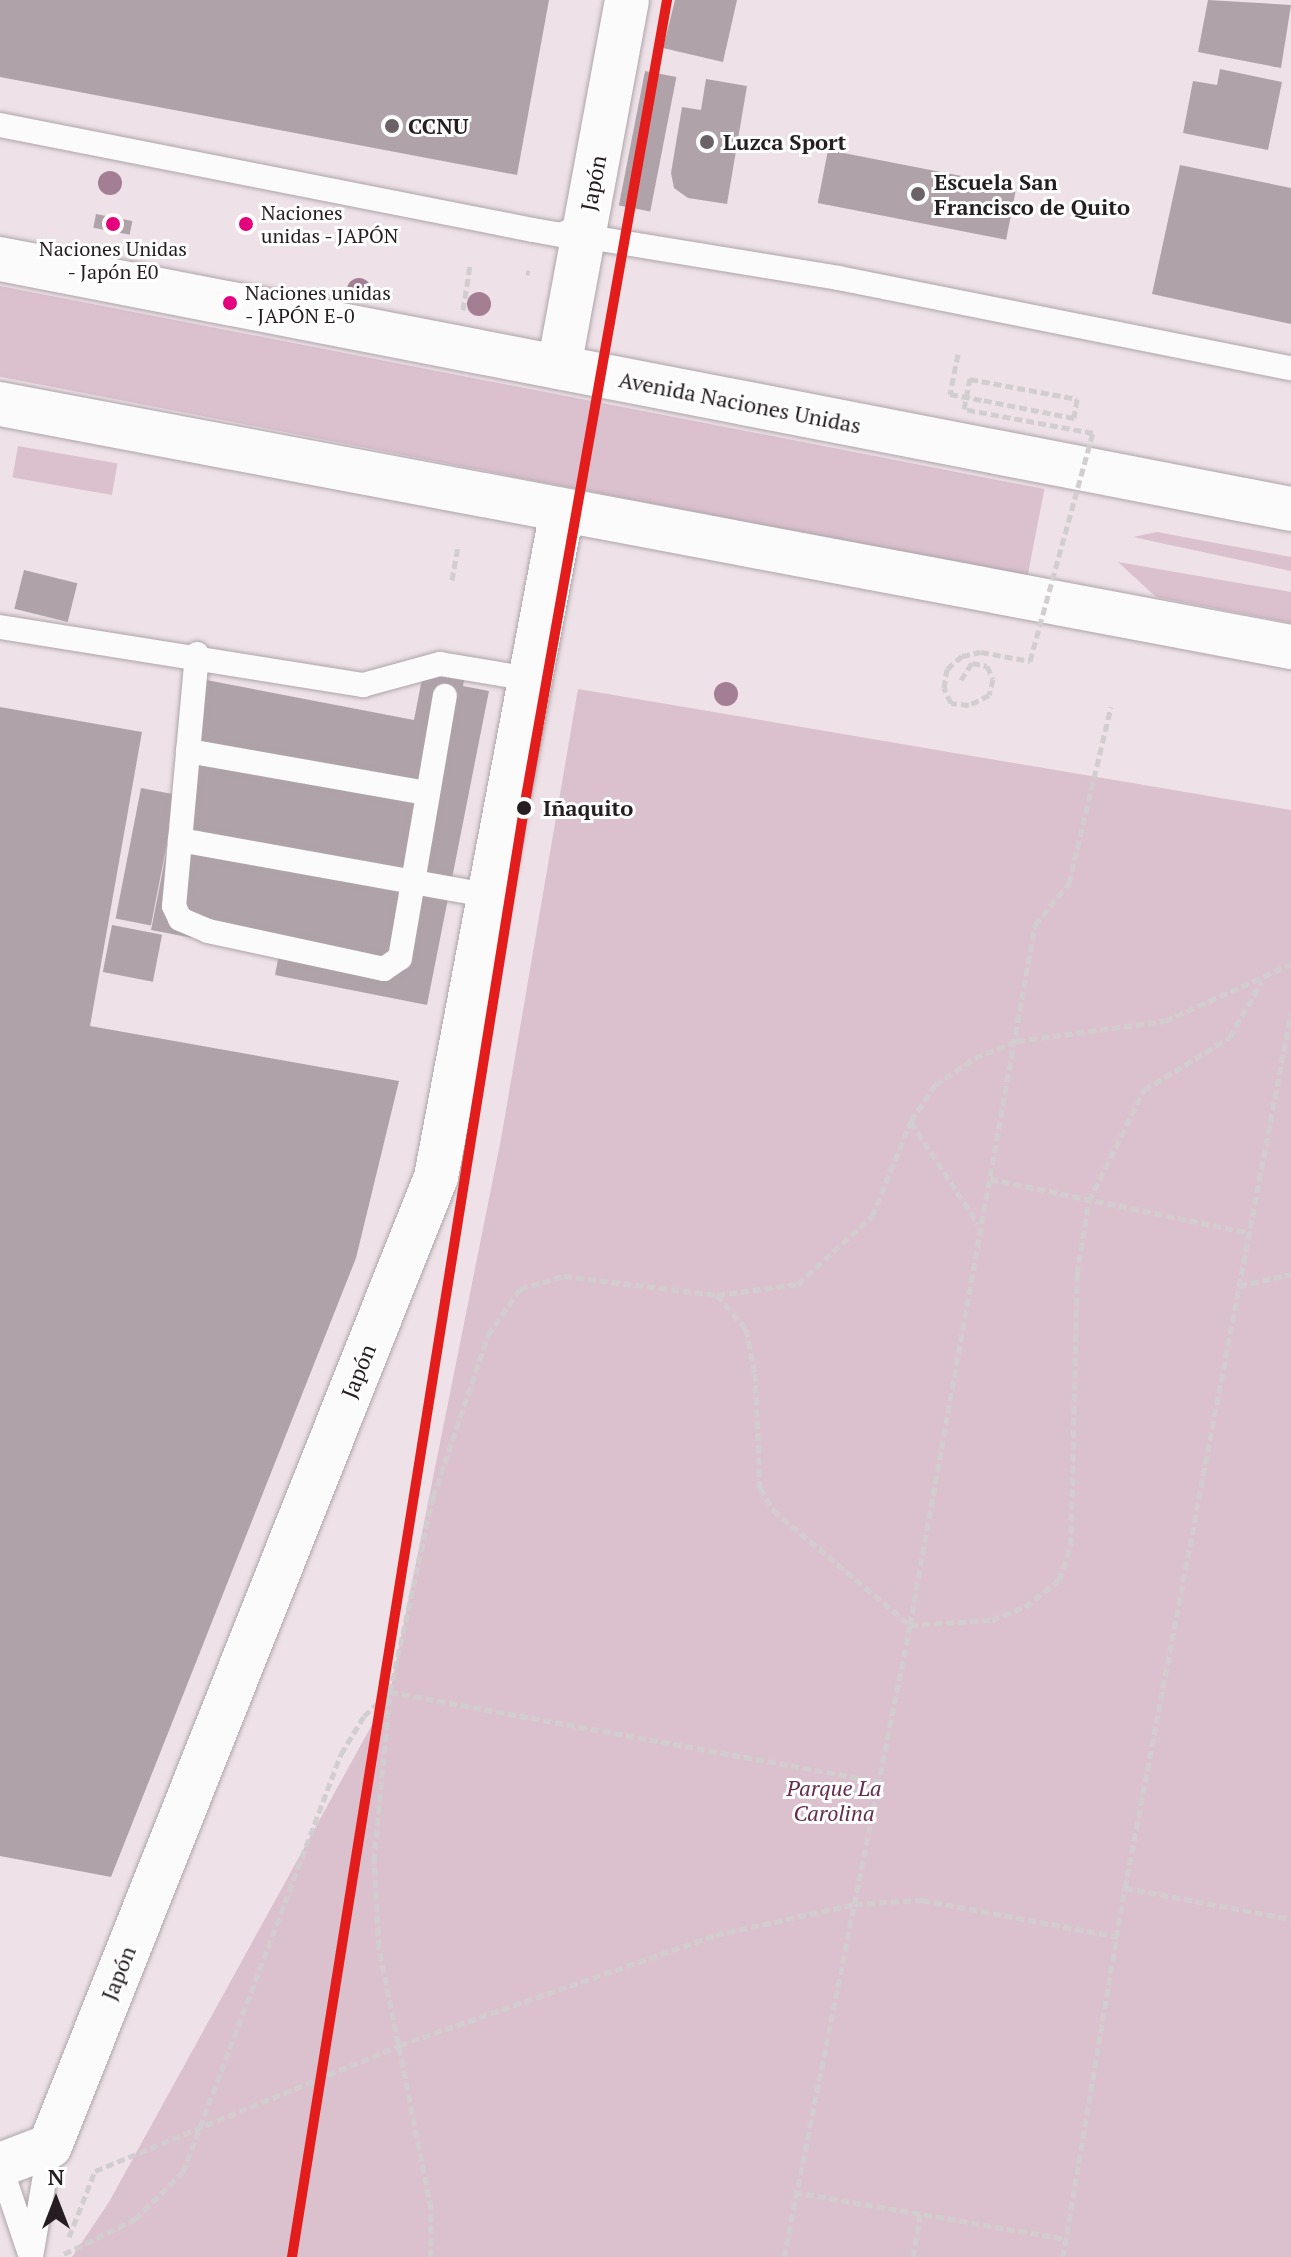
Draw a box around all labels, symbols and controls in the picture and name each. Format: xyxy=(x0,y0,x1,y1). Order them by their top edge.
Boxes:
place label: CCNU xyxy=(408,113,469,139)
marker: CCNU xyxy=(383,117,401,135)
place label: Luzca Sport xyxy=(723,129,846,155)
marker: Luzca Sport xyxy=(698,133,716,151)
street label: Japón xyxy=(575,153,611,213)
place label: Escuela San Francisco de Quito xyxy=(934,168,1130,220)
marker: Escuela San Francisco de Quito xyxy=(909,185,927,203)
place label: Naciones unidas - JAPÓN xyxy=(261,200,400,247)
marker: Naciones Unidas - Japón E0 xyxy=(105,216,121,232)
marker: Naciones unidas - JAPÓN xyxy=(238,216,254,232)
place label: Naciones Unidas - Japón E0 xyxy=(39,236,187,283)
place label: Naciones unidas - JAPÓN E-0 xyxy=(245,280,391,327)
marker: Naciones unidas - JAPÓN E-0 xyxy=(222,295,238,311)
street label: Avenida Naciones Unidas xyxy=(617,366,863,438)
place label: Iñaquito xyxy=(543,795,633,821)
marker: Iñaquito xyxy=(512,796,536,820)
street label: Japón xyxy=(335,1340,381,1402)
park label: Parque La Carolina xyxy=(786,1774,882,1826)
street label: Japón xyxy=(95,1942,141,2004)
north arrow xyxy=(16,2161,96,2241)
text: N xyxy=(48,2162,64,2191)

